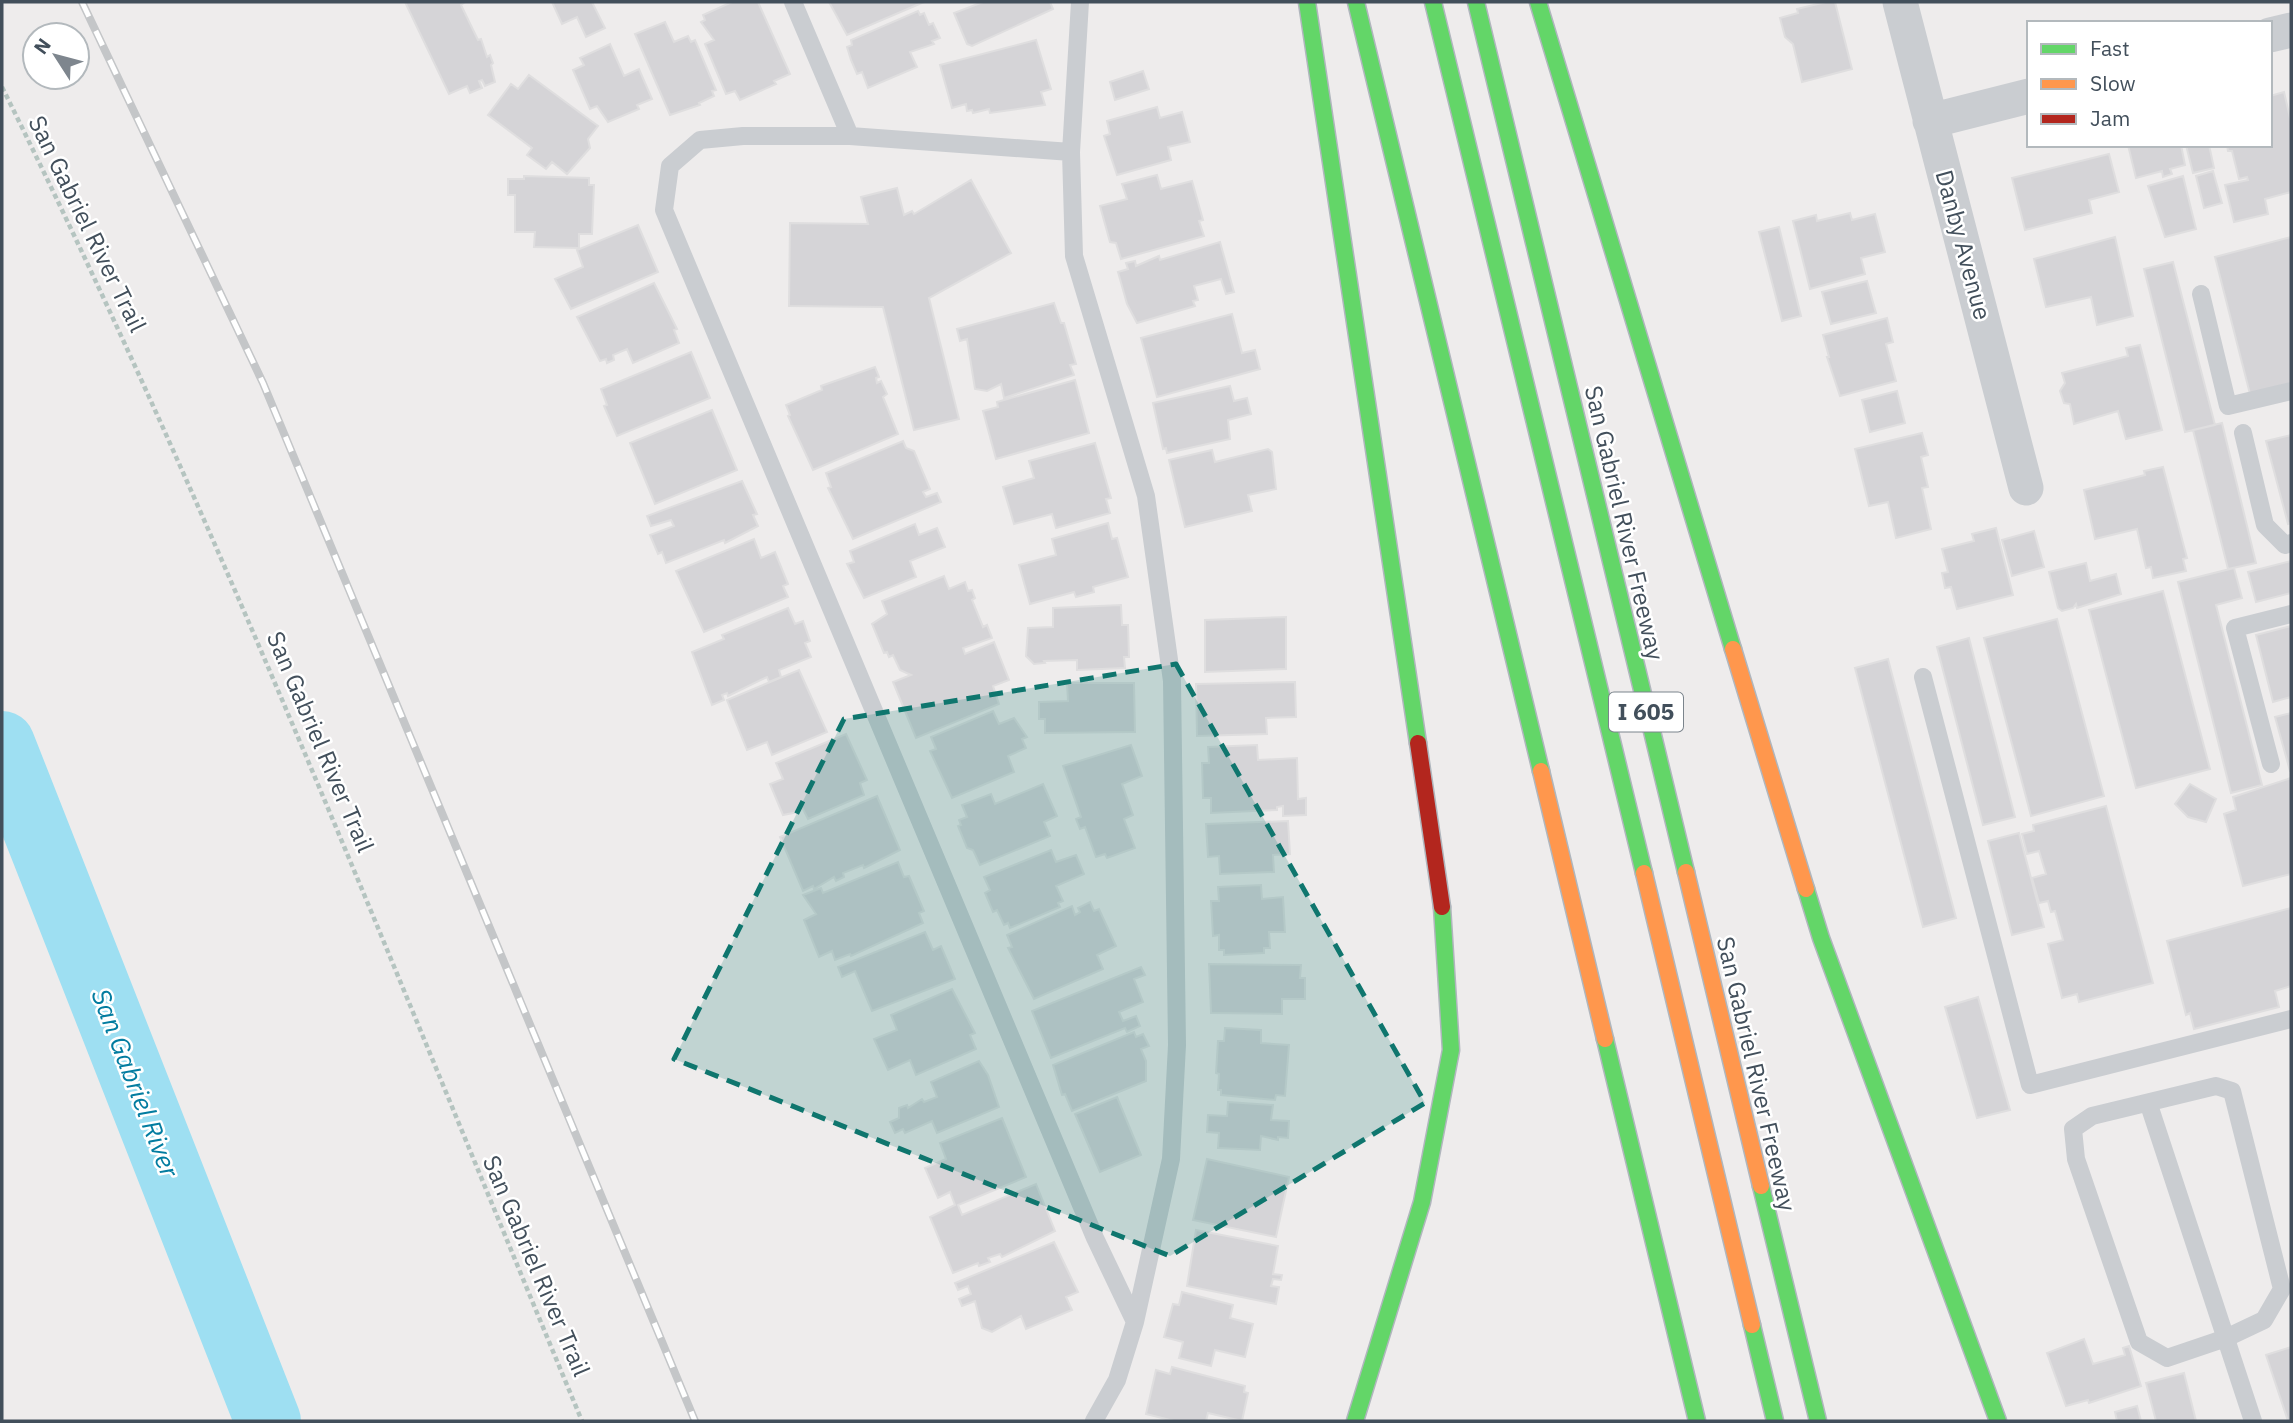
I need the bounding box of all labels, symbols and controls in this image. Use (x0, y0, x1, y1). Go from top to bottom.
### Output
north arrow (21, 21, 91, 91)
legend (2027, 21, 2272, 147)
text: N (28, 33, 56, 59)
text: Fast (2090, 34, 2130, 62)
text: Slow (2090, 69, 2136, 97)
text: Jam (2090, 104, 2130, 132)
street label: San Gabriel River Trail (22, 110, 154, 337)
street label: Danby Avenue (1929, 166, 1999, 323)
street label: San Gabriel River Freeway (1578, 382, 1672, 663)
street label: San Gabriel River Trail (260, 626, 382, 857)
road number: I 605 (1609, 692, 1683, 732)
street label: San Gabriel River Freeway (1710, 933, 1804, 1214)
water label: San Gabriel River (84, 984, 188, 1183)
street label: San Gabriel River Trail (476, 1150, 598, 1381)

